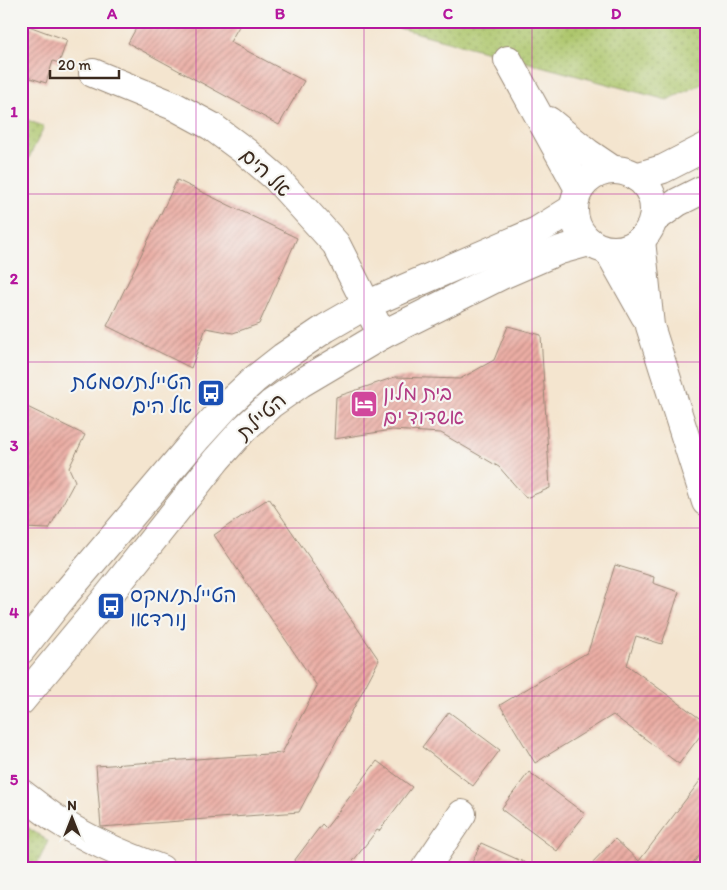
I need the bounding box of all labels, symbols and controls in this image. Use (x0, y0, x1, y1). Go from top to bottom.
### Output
text: A (106, 4, 118, 23)
text: B (275, 4, 286, 23)
text: C (443, 4, 454, 23)
text: D (611, 4, 622, 23)
scale bar (50, 48, 119, 80)
text: 20 m (58, 56, 92, 74)
text: 1 (10, 102, 18, 121)
street label: אל הים (235, 142, 297, 202)
text: 2 (10, 269, 19, 288)
place label: הטיילת/סמטת אל הים (70, 369, 192, 418)
bus stop icon: הטיילת/סמטת אל הים (196, 378, 226, 408)
place label: בית מלון אשדוד ים (383, 380, 464, 429)
street label: הטיילת (230, 387, 291, 445)
hotel icon: בית מלון אשדוד ים (349, 389, 379, 419)
text: 3 (10, 436, 19, 455)
place label: הטיילת/מקס נורדאו (130, 582, 237, 631)
bus stop icon: הטיילת/מקס נורדאו (96, 591, 126, 621)
text: 4 (9, 603, 19, 622)
text: 5 (10, 770, 19, 789)
north arrow (48, 792, 98, 842)
text: N (67, 797, 77, 814)

